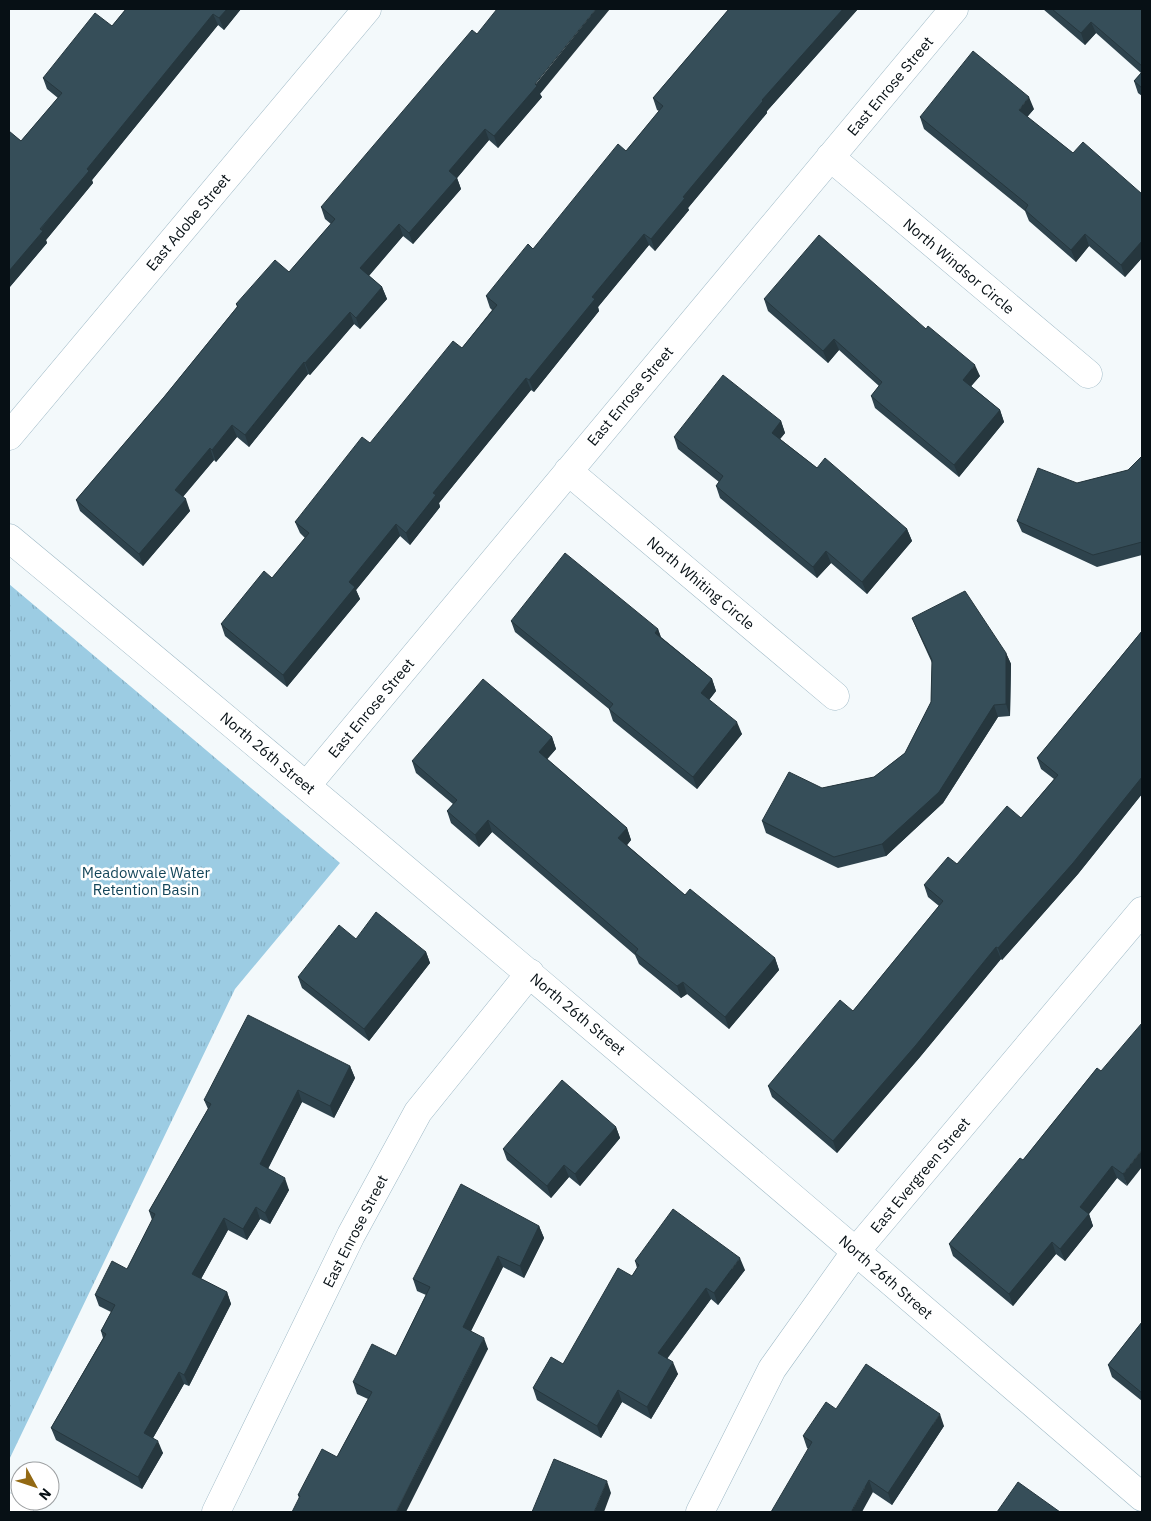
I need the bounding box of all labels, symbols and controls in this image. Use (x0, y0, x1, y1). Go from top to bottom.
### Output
street label: East Enrose Street (843, 32, 937, 140)
street label: East Adobe Street (142, 170, 234, 274)
street label: North Windsor Circle (900, 214, 1018, 318)
street label: East Enrose Street (583, 342, 677, 450)
street label: North Whiting Circle (643, 532, 759, 634)
street label: East Enrose Street (324, 654, 418, 762)
street label: North 26th Street (217, 708, 319, 798)
park label: Meadowvale Water Retention Basin (82, 863, 211, 899)
street label: North 26th Street (527, 969, 629, 1059)
street label: East Evergreen Street (866, 1113, 974, 1237)
street label: East Enrose Street (318, 1171, 392, 1291)
street label: North 26th Street (835, 1231, 937, 1323)
north arrow (10, 1461, 60, 1511)
text: N (35, 1485, 55, 1504)

